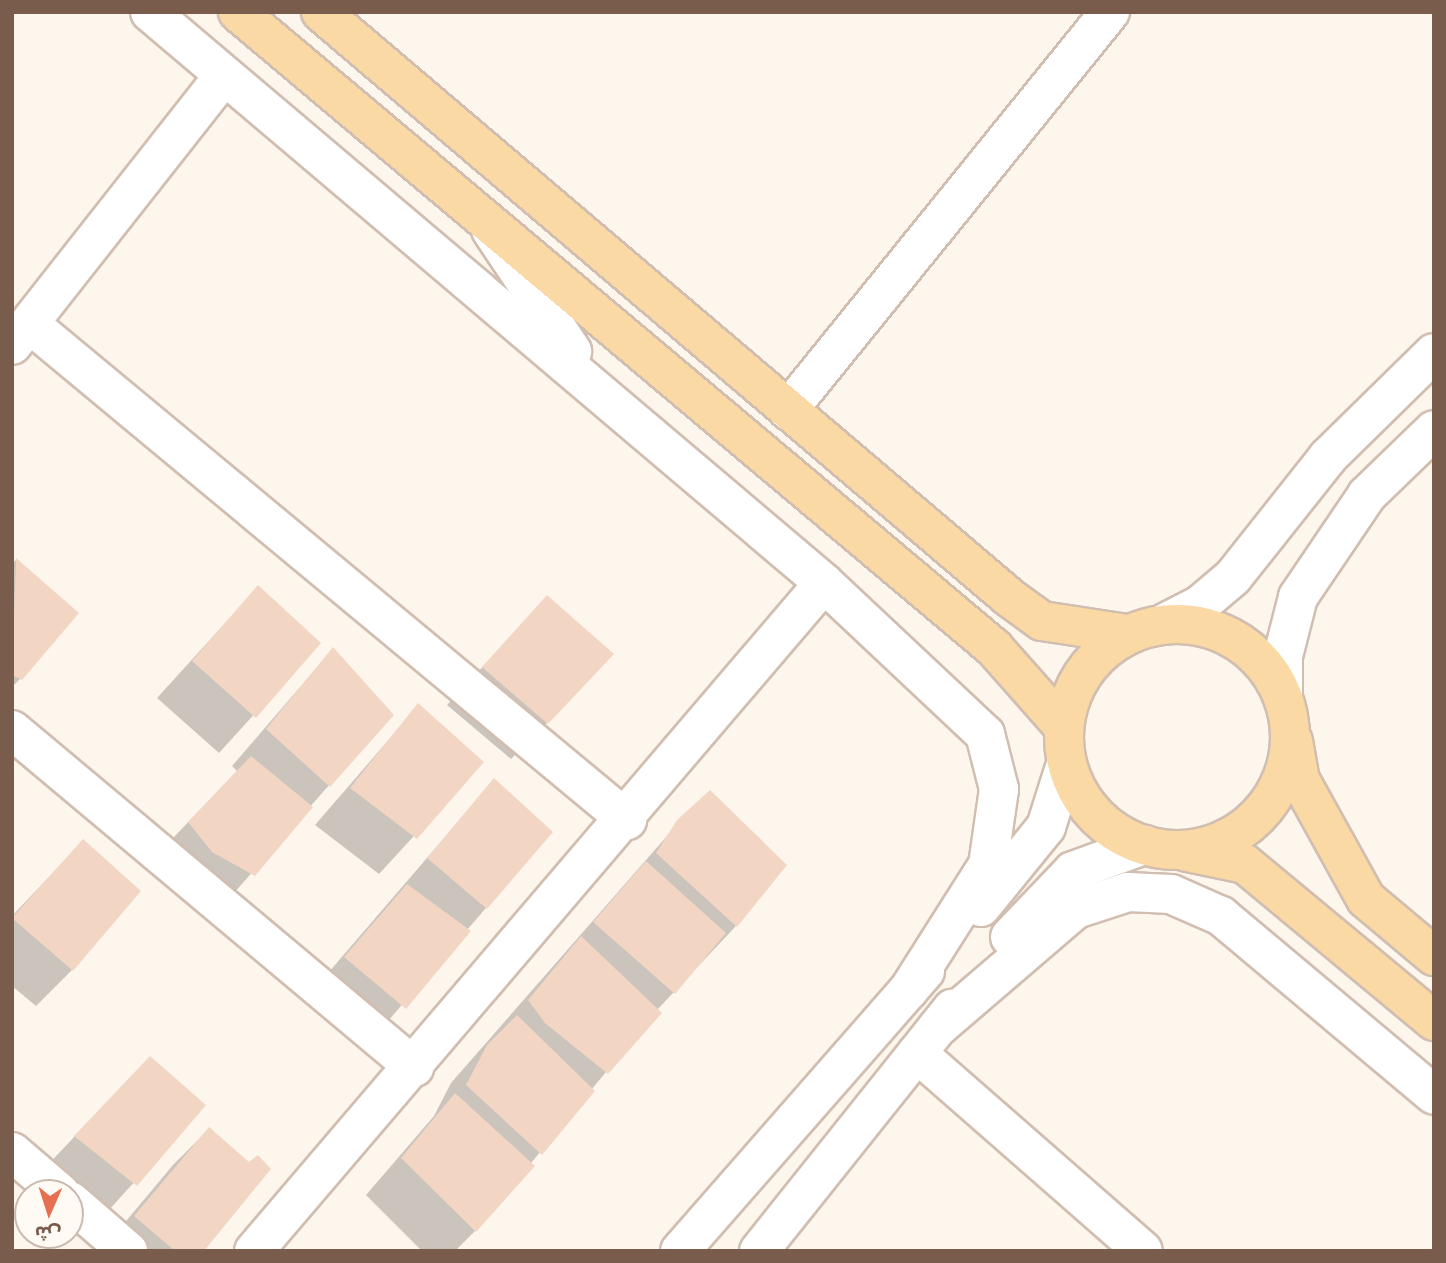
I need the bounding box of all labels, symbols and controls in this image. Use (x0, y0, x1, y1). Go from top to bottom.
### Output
north arrow (14, 1179, 84, 1249)
text: ش (34, 1219, 62, 1247)

